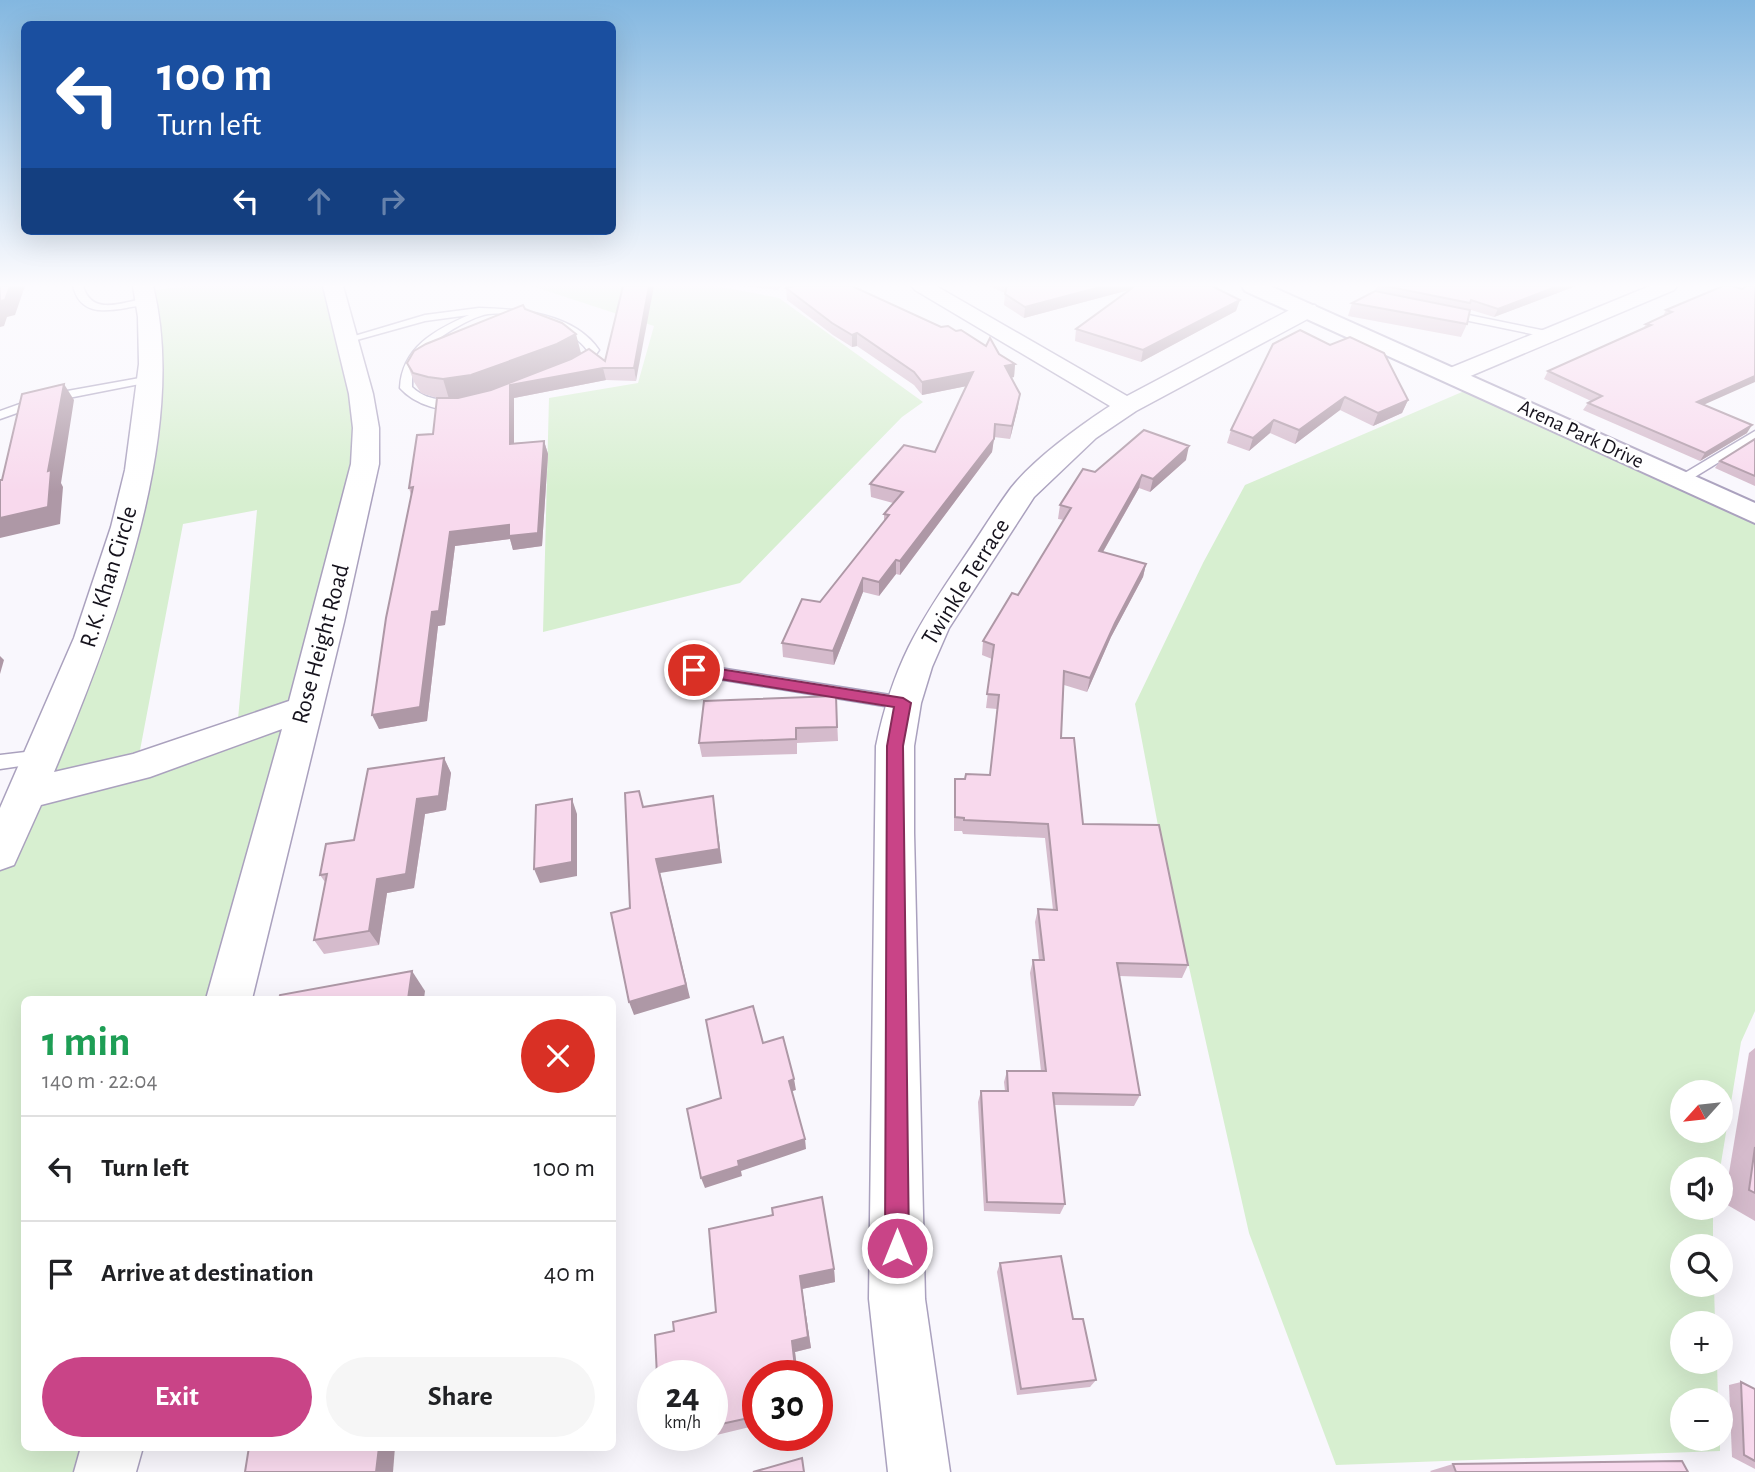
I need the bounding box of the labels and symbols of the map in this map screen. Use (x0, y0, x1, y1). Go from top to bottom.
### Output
street label: Arena Park Drive (1515, 396, 1647, 472)
street label: R.K. Khan Circle (76, 503, 142, 651)
street label: Twinkle Terrace (918, 514, 1014, 650)
street label: Rose Height Road (288, 561, 354, 727)
pin (664, 640, 724, 700)
north arrow (1670, 1080, 1732, 1143)
position arrow (860, 1211, 934, 1285)
speed limit sign: 30 (742, 1360, 833, 1451)

